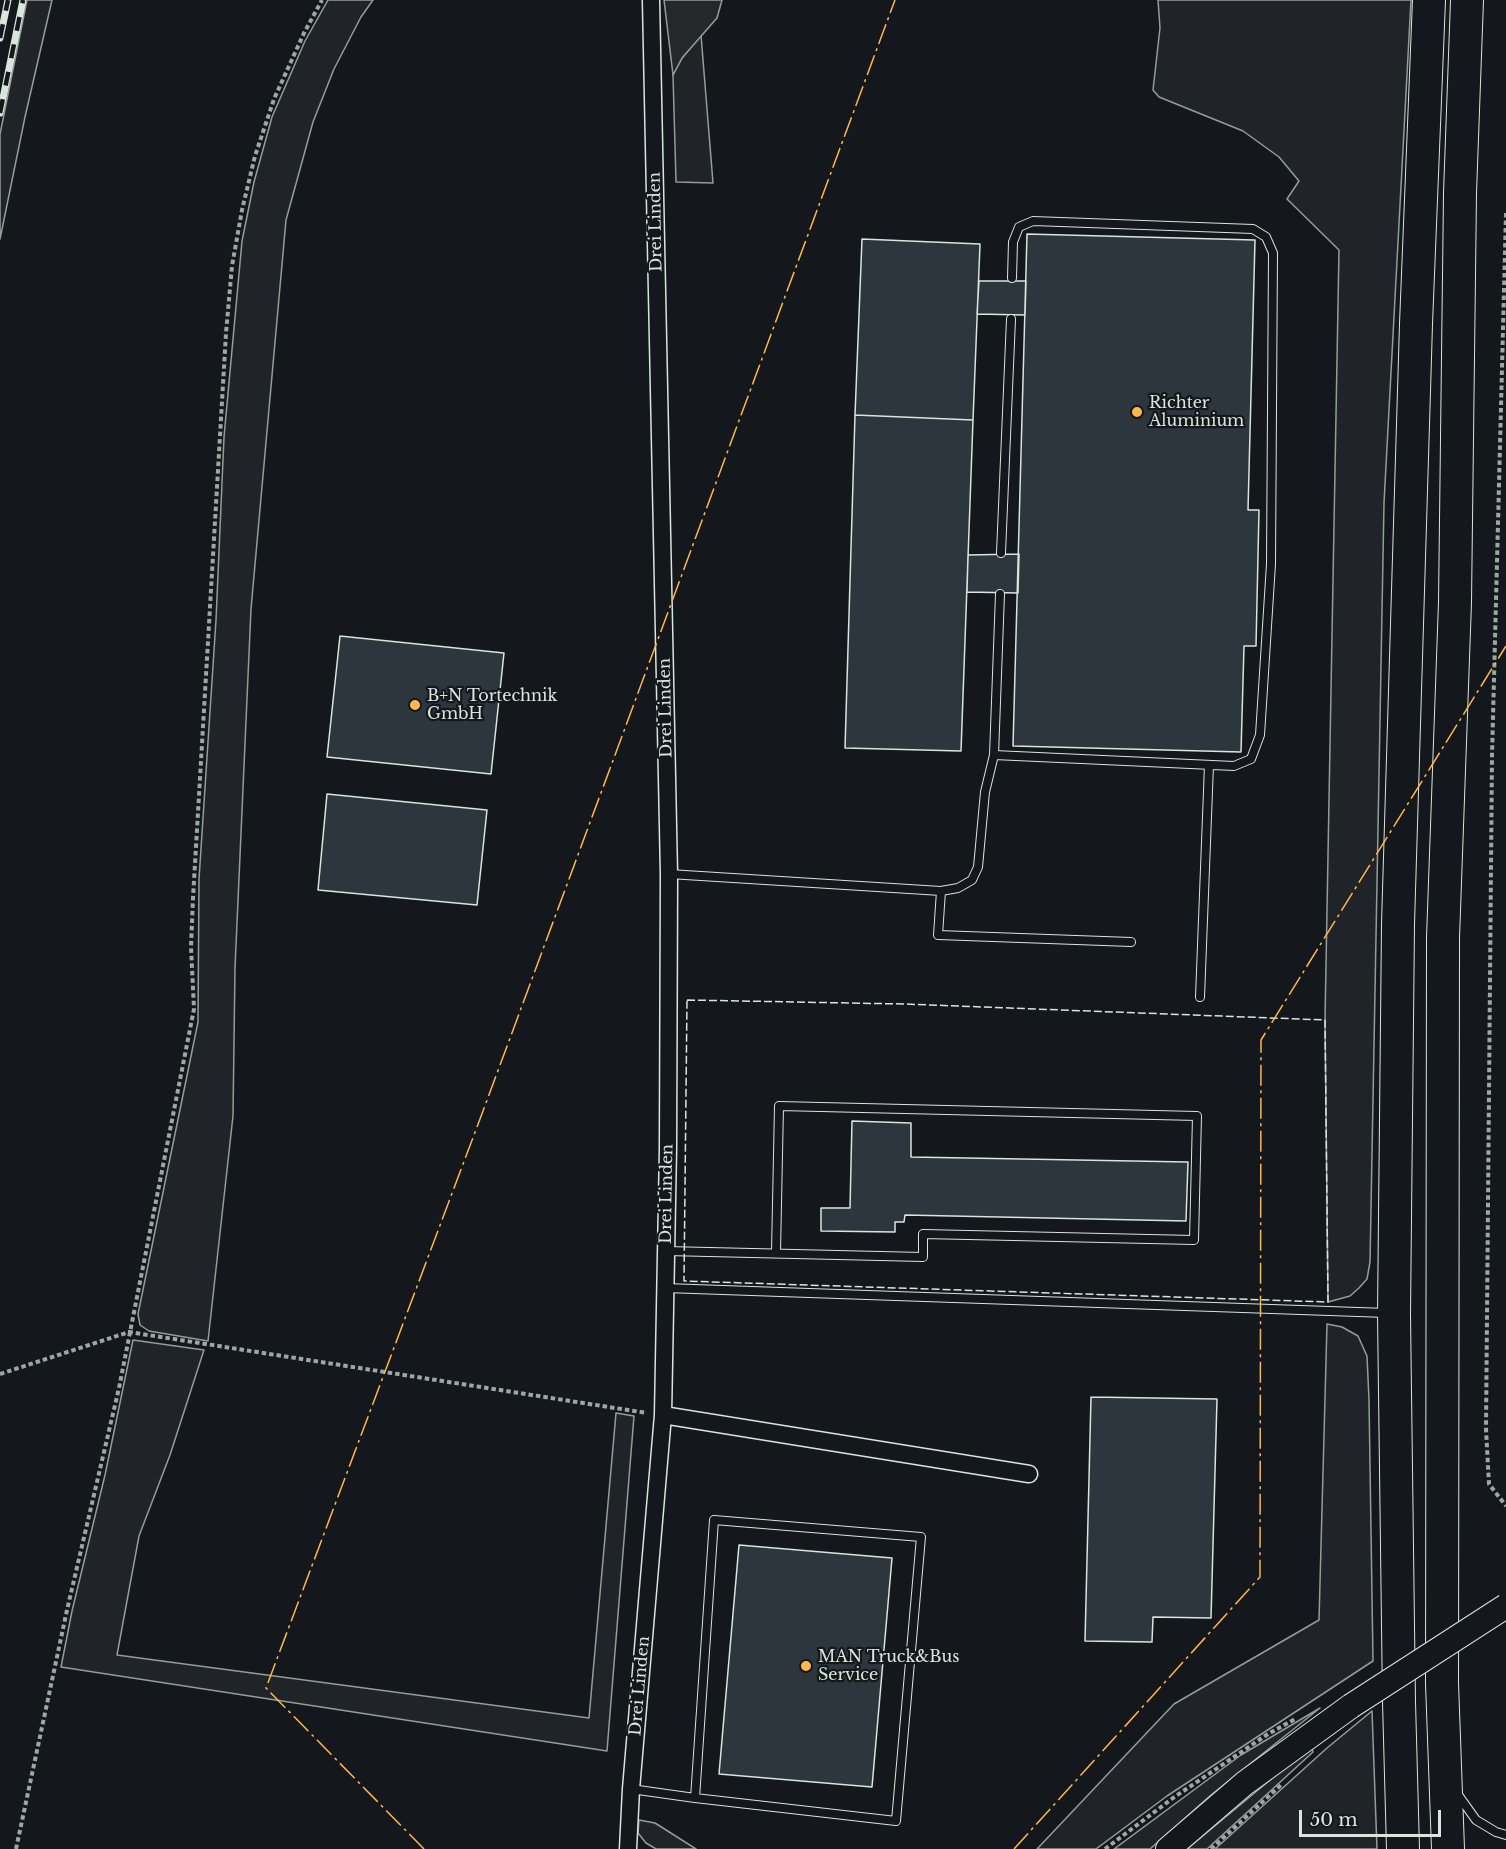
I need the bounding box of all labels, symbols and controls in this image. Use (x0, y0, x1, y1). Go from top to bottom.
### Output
street label: Drei Linden (646, 172, 666, 272)
place label: Richter Aluminium (1149, 393, 1244, 431)
marker: Richter Aluminium (1130, 405, 1144, 419)
street label: Drei Linden (656, 658, 676, 758)
place label: B+N Tortechnik GmbH (427, 686, 557, 724)
marker: B+N Tortechnik GmbH (408, 698, 422, 712)
street label: Drei Linden (657, 1144, 677, 1244)
street label: Drei Linden (626, 1635, 654, 1737)
place label: MAN Truck&Bus Service (818, 1647, 960, 1685)
marker: MAN Truck&Bus Service (799, 1659, 813, 1673)
scale bar (1302, 1798, 1444, 1836)
text: 50 m (1310, 1809, 1358, 1831)

